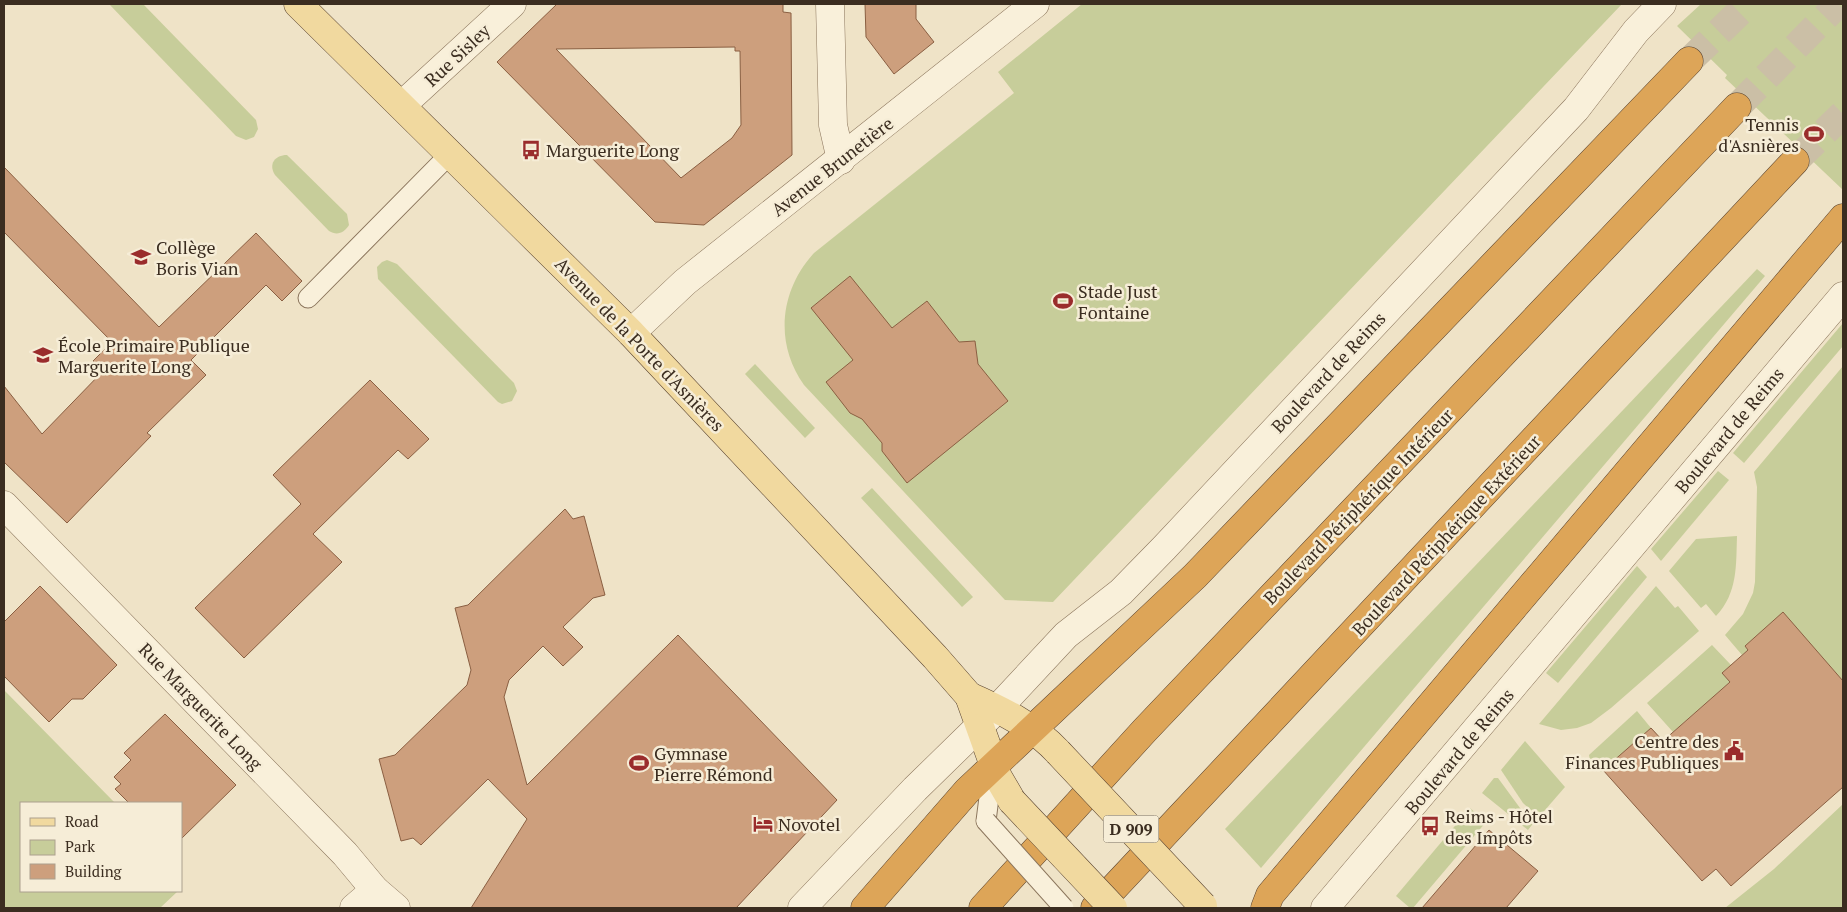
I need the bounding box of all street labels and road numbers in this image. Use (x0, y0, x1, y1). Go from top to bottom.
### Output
street label: Rue Sisley (419, 18, 496, 92)
street label: Avenue Brunetière (766, 111, 898, 221)
street label: Avenue de la Porte d'Asnières (550, 252, 730, 436)
street label: Boulevard de Reims (1266, 306, 1390, 438)
street label: Boulevard de Reims (1669, 362, 1789, 498)
street label: Boulevard Périphérique Intérieur (1258, 403, 1458, 609)
street label: Boulevard Périphérique Extérieur (1346, 429, 1546, 641)
street label: Rue Marguerite Long (134, 637, 268, 775)
street label: Boulevard de Reims (1399, 683, 1519, 819)
road number: D 909 (1104, 816, 1158, 842)

